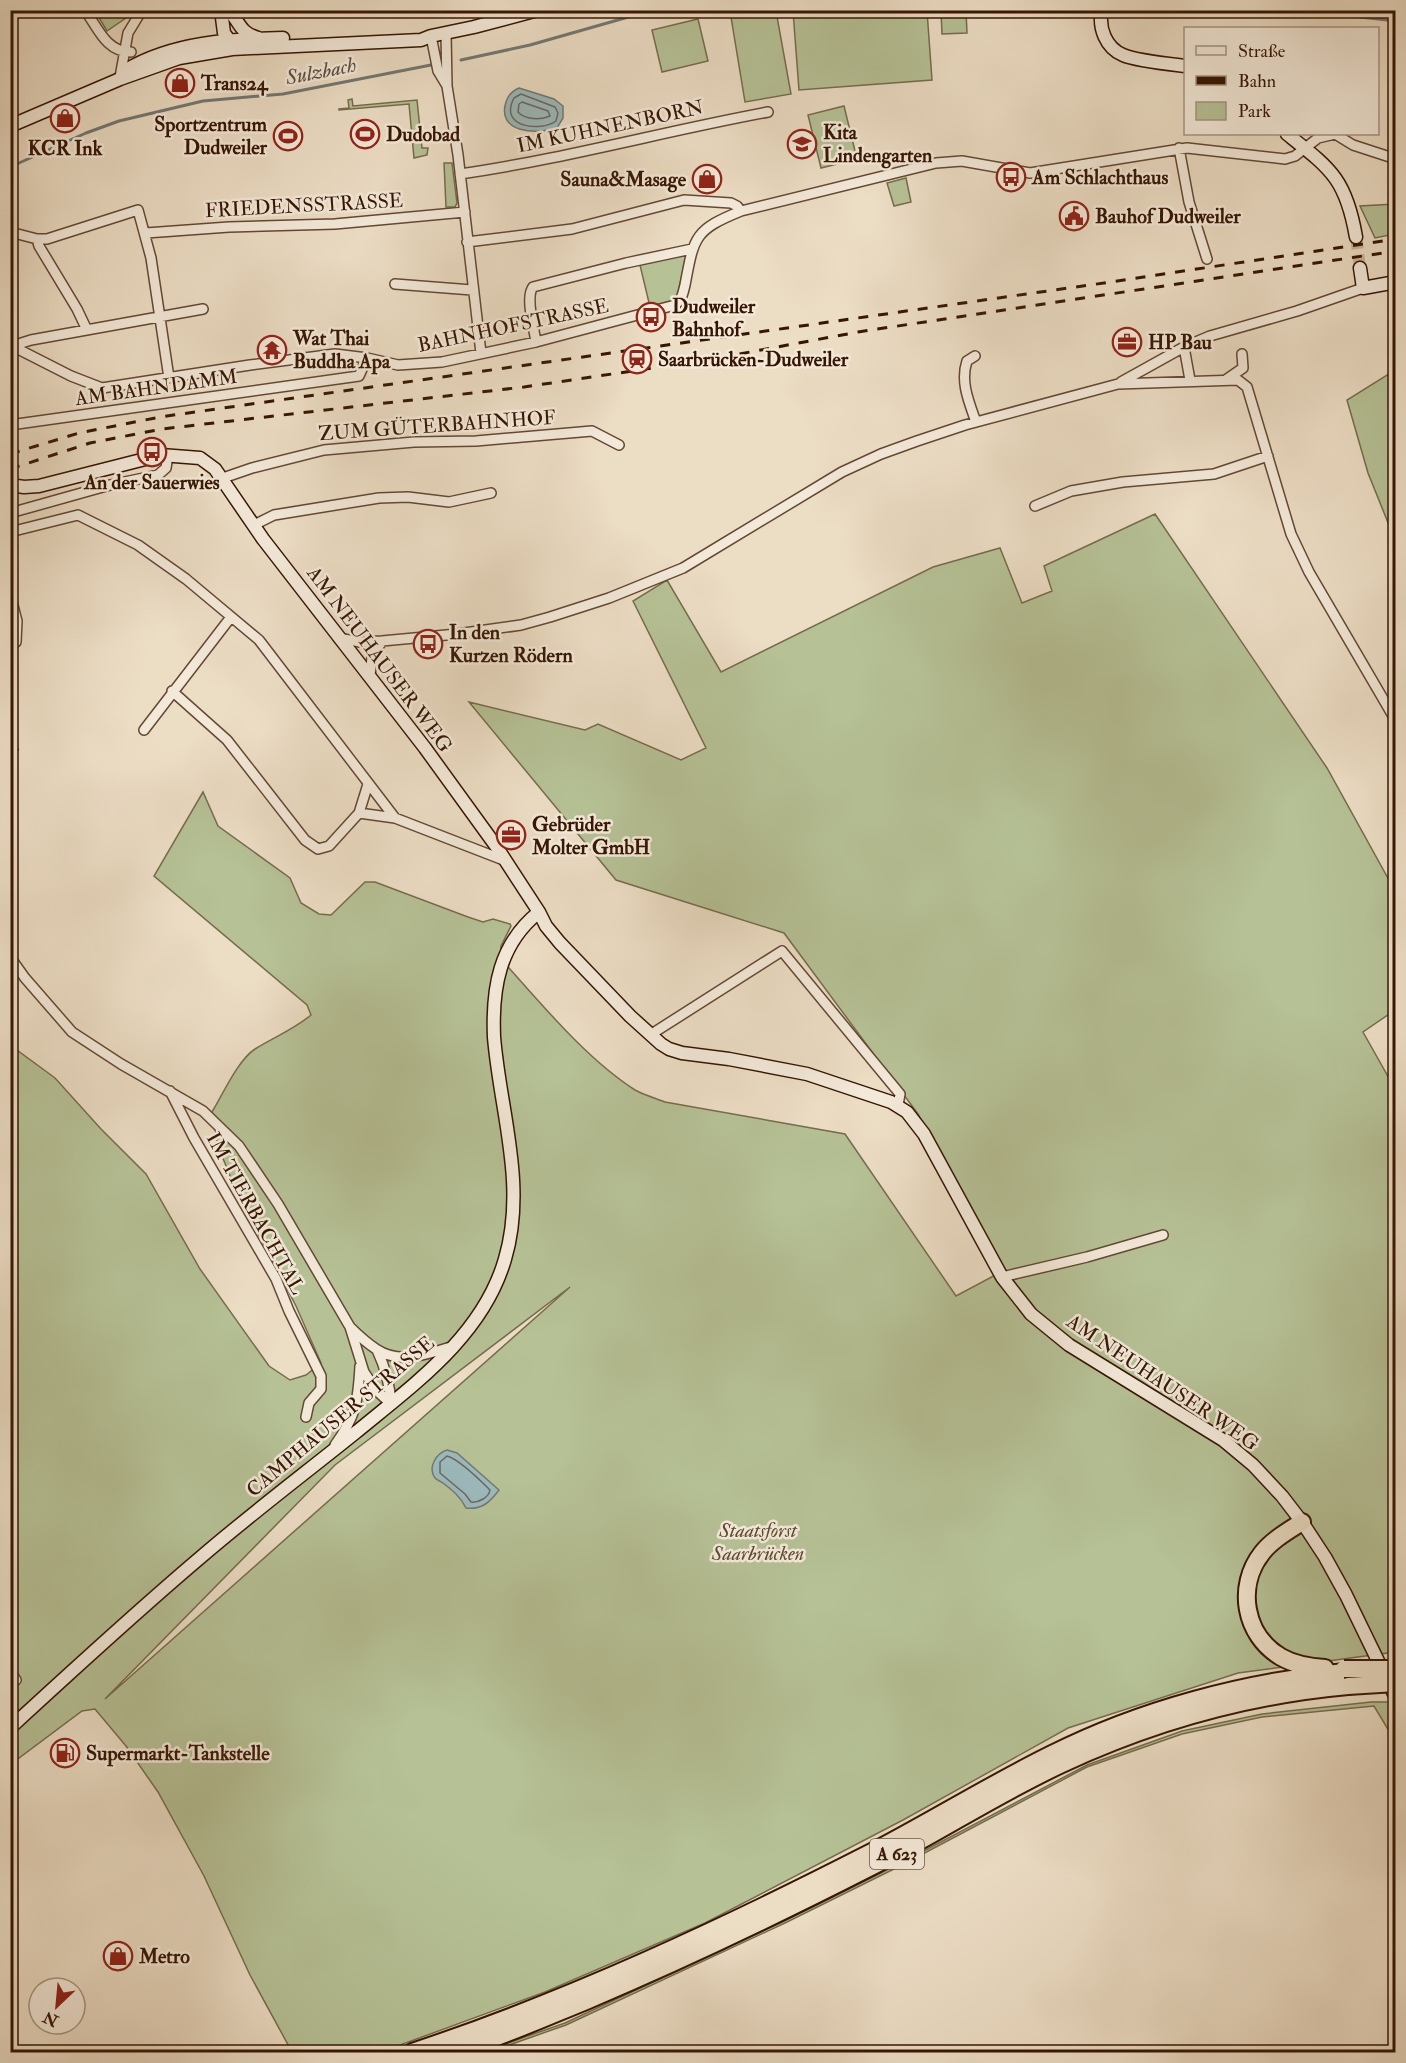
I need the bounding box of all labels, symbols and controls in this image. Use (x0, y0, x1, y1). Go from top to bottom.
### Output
legend (1184, 27, 1379, 135)
text: Straße (1238, 40, 1286, 63)
water label: Sulzbach (283, 51, 359, 92)
shop icon: Trans24 (164, 67, 196, 99)
text: Bahn (1238, 70, 1276, 93)
place label: Trans24 (200, 71, 269, 96)
street label: IM KUHNENBORN (515, 94, 706, 158)
text: Park (1238, 100, 1271, 123)
shop icon: KCR Ink (49, 102, 81, 134)
place label: Sportzentrum Dudweiler (154, 112, 268, 160)
sports icon: Dudobad (349, 118, 381, 150)
sports icon: Sportzentrum Dudweiler (272, 120, 304, 152)
place label: Kita Lindengarten (823, 120, 933, 169)
place label: Dudobad (386, 122, 460, 147)
school or university icon: Kita Lindengarten (786, 128, 818, 160)
place label: KCR Ink (28, 136, 103, 161)
bus stop icon: Am Schlachthaus (995, 161, 1027, 193)
shop icon: Sauna&Masage (691, 163, 723, 195)
place label: Am Schlachthaus (1031, 165, 1168, 190)
place label: Sauna&Masage (560, 167, 687, 193)
street label: FRIEDENSSTRASSE (204, 188, 404, 223)
public building icon: Bauhof Dudweiler (1058, 200, 1090, 232)
place label: Bauhof Dudweiler (1095, 204, 1241, 229)
street label: BAHNHOFSTRASSE (415, 293, 611, 358)
place label: Dudweiler Bahnhof (672, 294, 756, 342)
bus stop icon: Dudweiler Bahnhof (635, 301, 667, 333)
place label: Wat Thai Buddha Apa (292, 326, 391, 375)
office icon: HP Bau (1111, 326, 1143, 358)
place label: HP Bau (1148, 330, 1213, 355)
temple icon: Wat Thai Buddha Apa (256, 334, 288, 366)
station icon: Saarbrücken-Dudweiler (621, 343, 653, 375)
place label: Saarbrücken-Dudweiler (658, 347, 849, 372)
street label: AM BAHNDAMM (72, 364, 239, 411)
street label: ZUM GÜTERBAHNHOF (318, 405, 557, 446)
bus stop icon: An der Sauerwies (136, 436, 168, 468)
place label: An der Sauerwies (83, 470, 220, 495)
street label: AM NEUHAUSER WEG (301, 561, 458, 757)
place label: In den Kurzen Rödern (449, 620, 573, 668)
bus stop icon: In den Kurzen Rödern (412, 628, 444, 660)
place label: Gebrüder Molter GmbH (531, 812, 650, 860)
office icon: Gebrüder Molter GmbH (495, 819, 527, 851)
street label: IM TIERBACHTAL (201, 1128, 311, 1299)
street label: AM NEUHAUSER WEG (1061, 1308, 1264, 1456)
street label: CAMPHAUSER STRASSE (241, 1331, 439, 1502)
park label: Staatsforst Saarbrücken (711, 1518, 804, 1566)
fuel station icon: Supermarkt-Tankstelle (49, 1737, 81, 1769)
place label: Supermarkt-Tankstelle (86, 1741, 270, 1767)
road number: A 623 (870, 1839, 924, 1869)
shop icon: Metro (102, 1940, 134, 1972)
place label: Metro (138, 1944, 190, 1969)
north arrow (27, 1976, 87, 2036)
text: N (39, 2006, 63, 2031)

